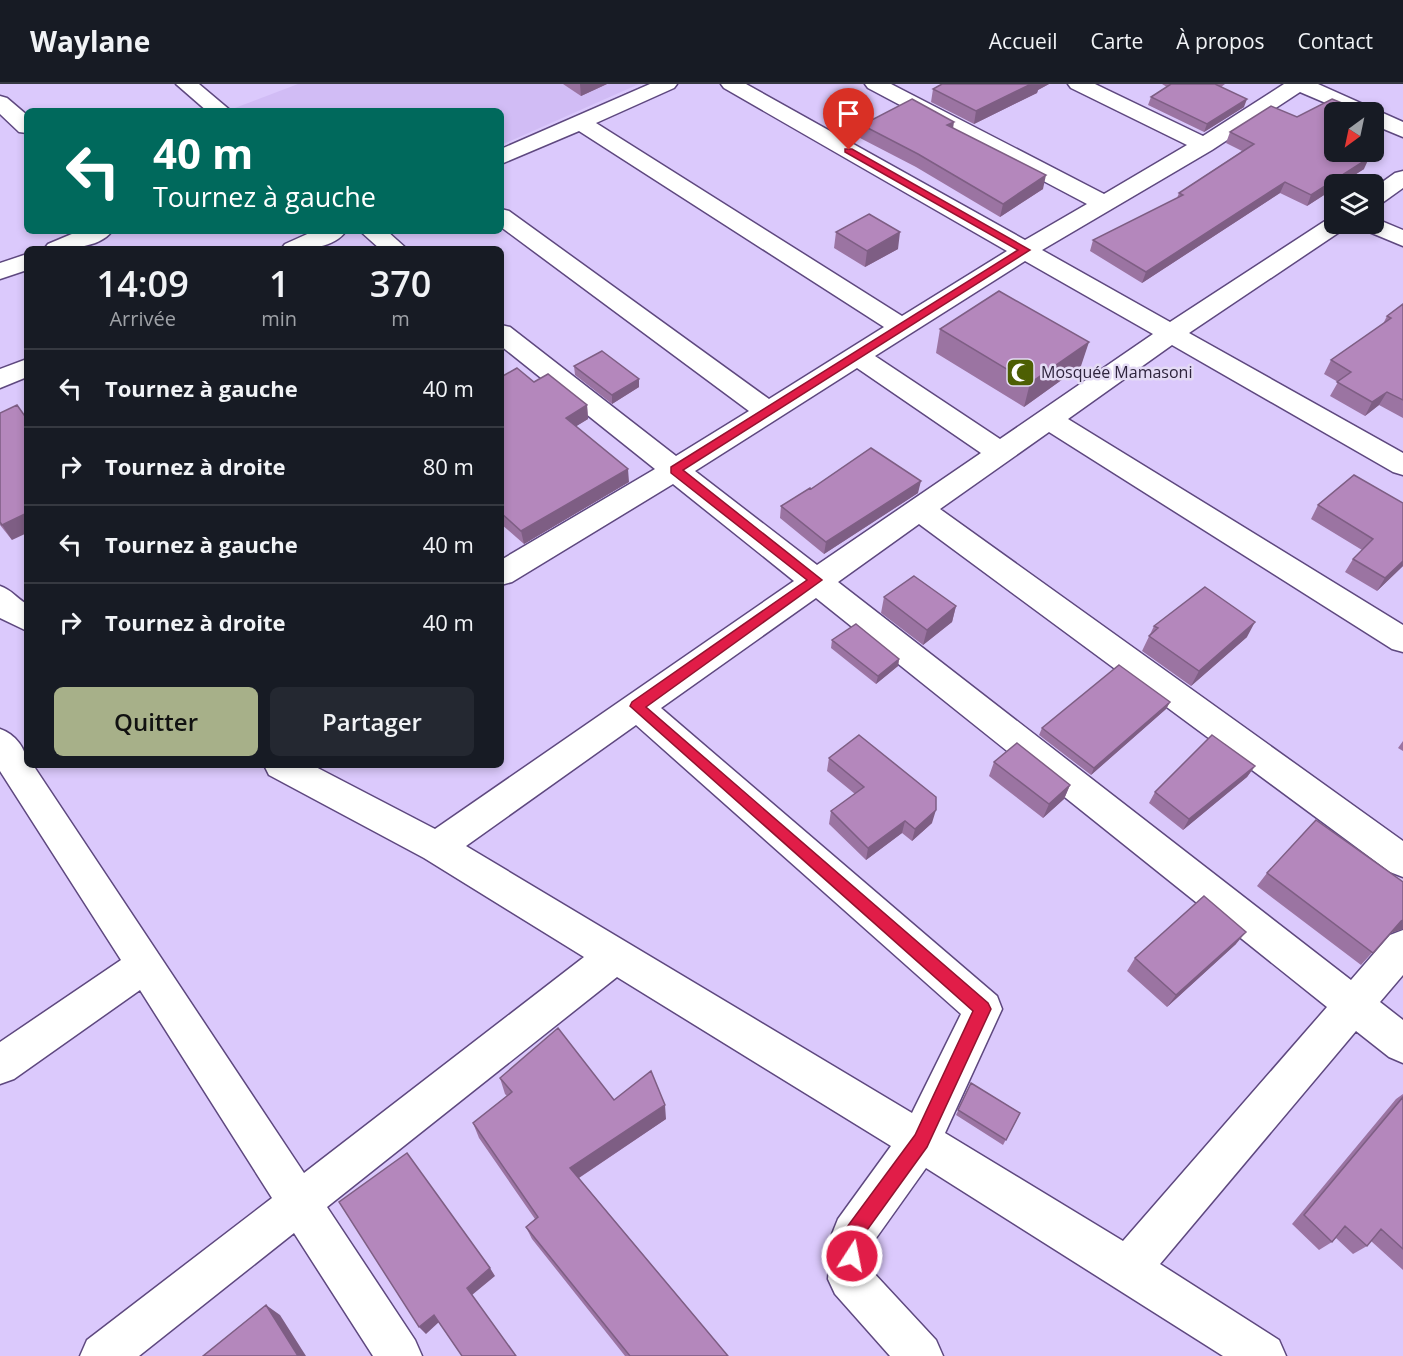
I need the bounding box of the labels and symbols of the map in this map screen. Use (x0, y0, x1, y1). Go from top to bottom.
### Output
pin (823, 88, 874, 150)
north arrow (1324, 102, 1384, 162)
mosque icon: Mosquée Mamasoni (1004, 356, 1036, 388)
place label: Mosquée Mamasoni (1041, 361, 1192, 383)
position arrow (820, 1224, 884, 1288)

